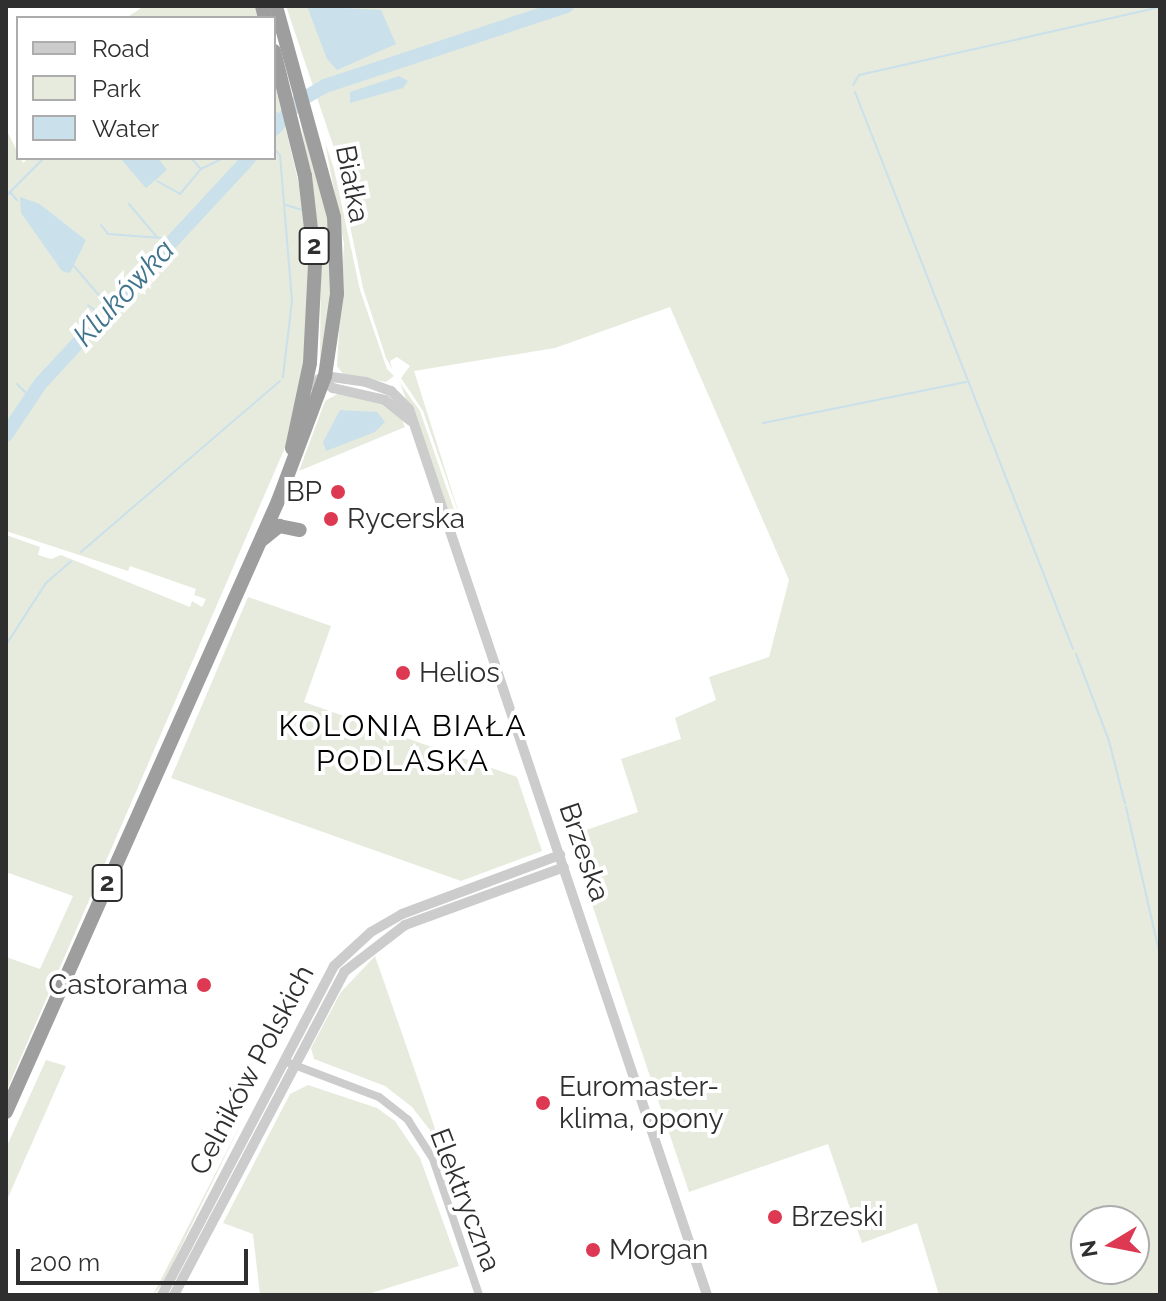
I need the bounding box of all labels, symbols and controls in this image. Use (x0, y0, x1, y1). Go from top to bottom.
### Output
legend (16, 16, 276, 160)
text: Road (92, 34, 150, 63)
text: Park (92, 74, 141, 103)
text: Water (92, 114, 159, 143)
street label: Białka (328, 142, 376, 226)
road number: 2 (298, 224, 330, 268)
water label: Klukówka (66, 232, 182, 354)
place label: BP (286, 475, 322, 509)
marker: BP (329, 483, 347, 501)
place label: Rycerska (347, 502, 465, 536)
marker: Rycerska (322, 510, 340, 528)
place label: Helios (419, 656, 500, 690)
marker: Helios (394, 664, 412, 682)
district label: KOLONIA BIAŁA PODLASKA (278, 708, 528, 778)
street label: Brzeska (552, 798, 616, 906)
road number: 2 (91, 861, 123, 905)
street label: Celników Polskich (182, 959, 322, 1181)
place label: Castorama (48, 968, 188, 1002)
marker: Castorama (195, 976, 213, 994)
place label: Euromaster- klima, opony (559, 1070, 724, 1136)
marker: Euromaster- klima, opony (534, 1094, 552, 1112)
street label: Elektryczna (422, 1124, 508, 1276)
place label: Brzeski (791, 1200, 884, 1234)
north arrow (1070, 1205, 1150, 1285)
marker: Brzeski (766, 1208, 784, 1226)
scale bar (20, 1233, 252, 1283)
place label: Morgan (609, 1233, 708, 1267)
text: N (1074, 1238, 1103, 1259)
marker: Morgan (584, 1241, 602, 1259)
text: 200 m (30, 1248, 100, 1277)

